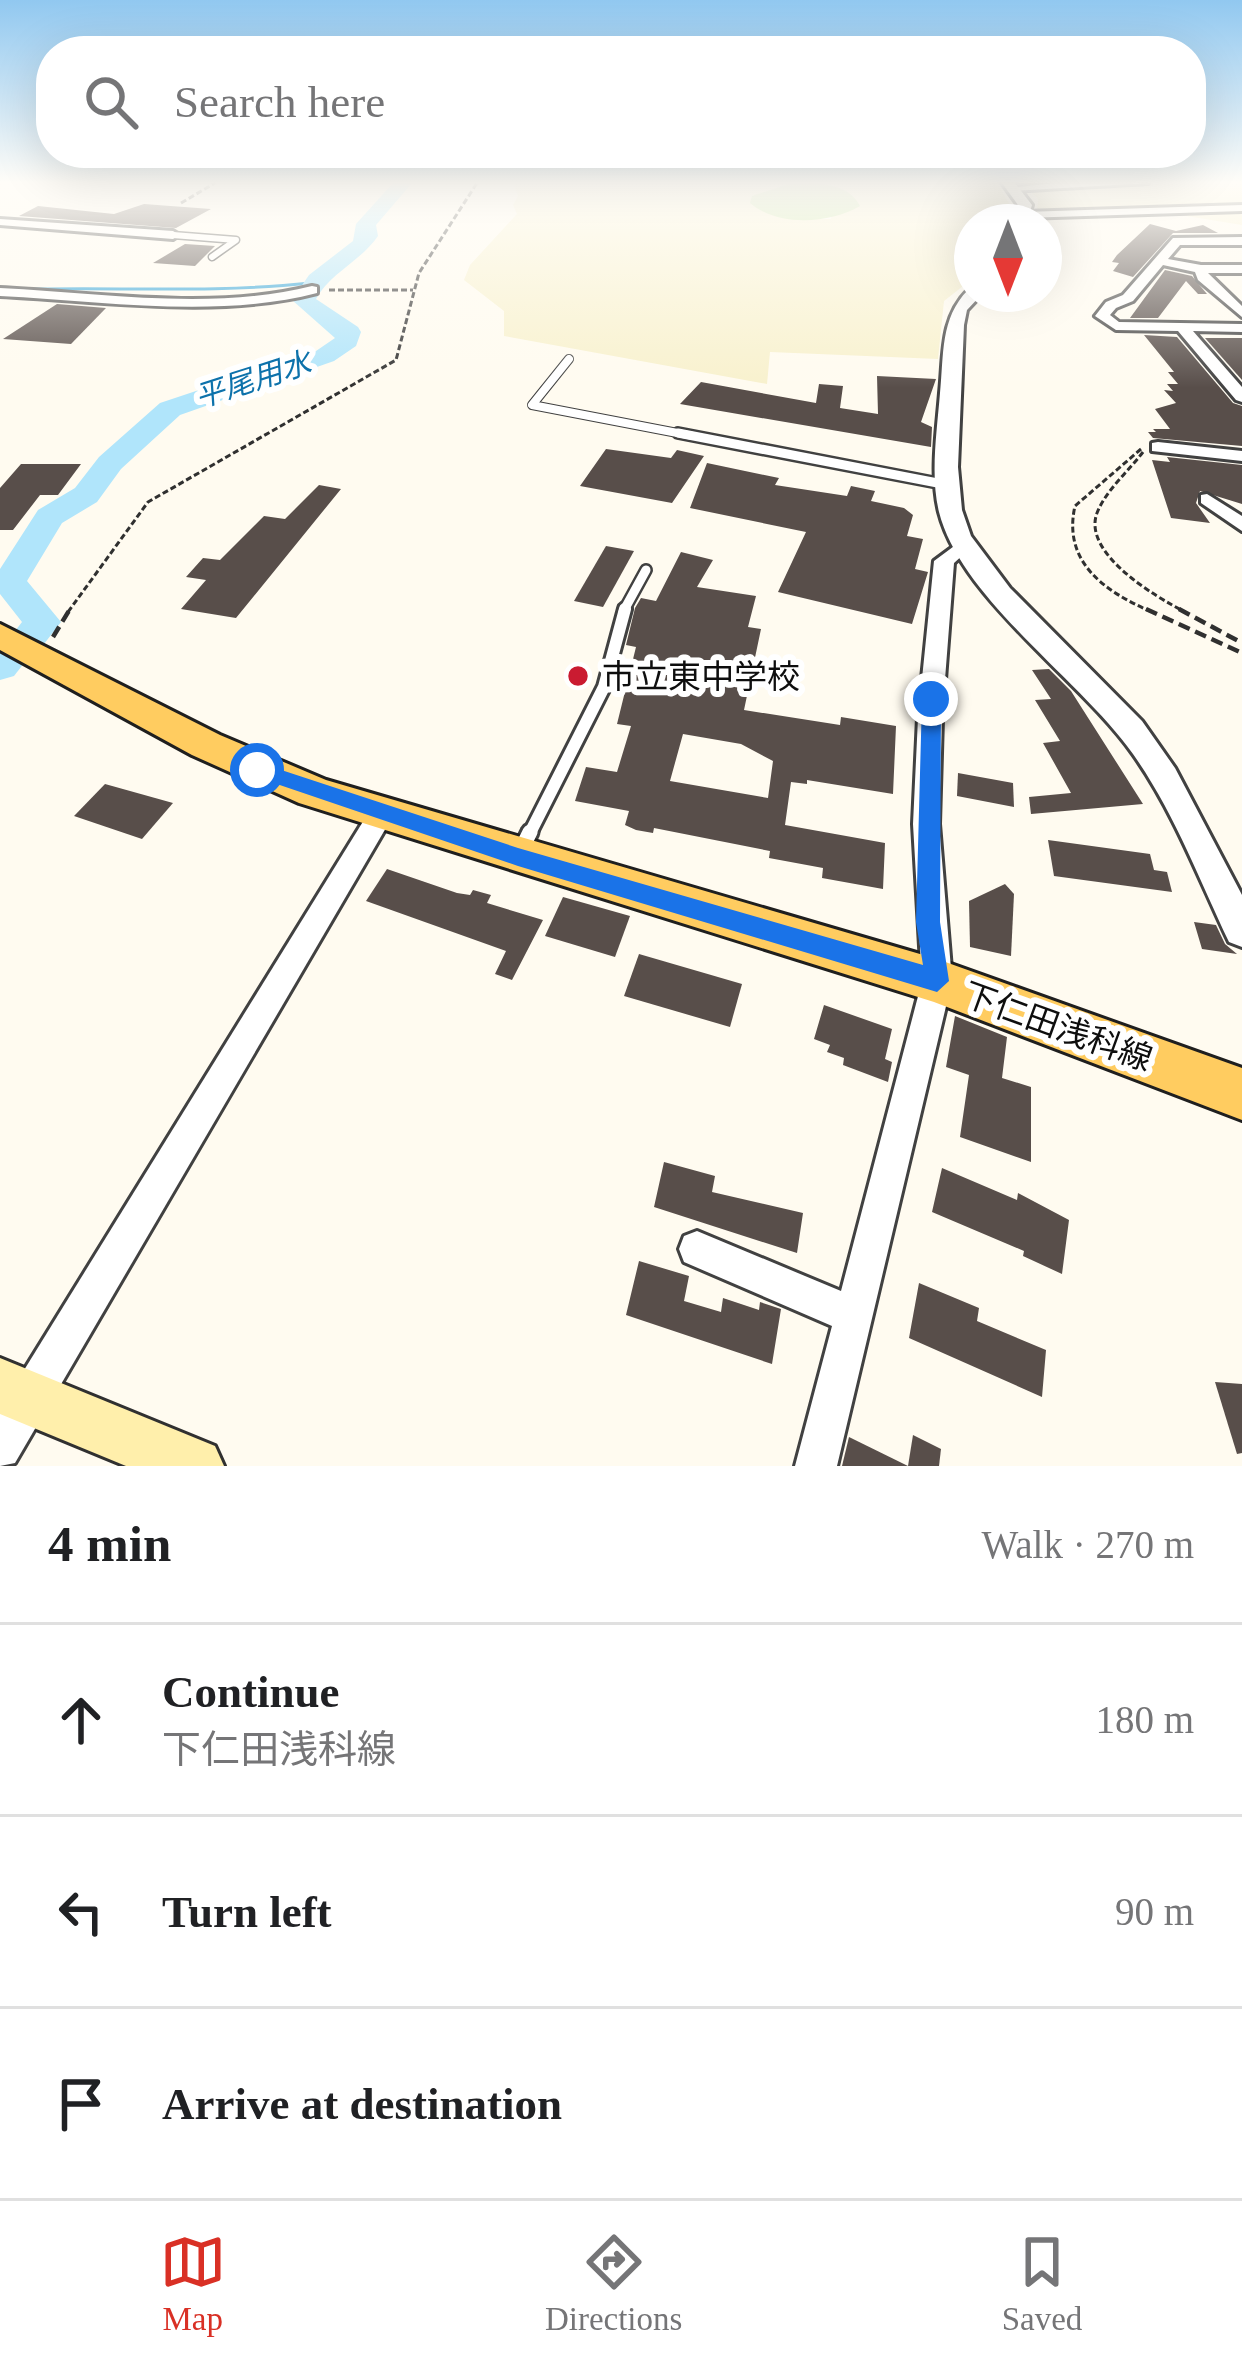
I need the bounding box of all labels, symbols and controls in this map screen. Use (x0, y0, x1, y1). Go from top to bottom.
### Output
search box (36, 36, 1206, 168)
icon: search (78, 69, 144, 135)
text: Search here (174, 77, 385, 127)
north arrow (954, 204, 1062, 312)
water label: 平尾用水 (191, 344, 318, 414)
place label: 市立東中学校 (602, 659, 800, 695)
marker: 市立東中学校 (565, 663, 591, 689)
route end (904, 672, 958, 726)
route start (230, 743, 284, 797)
street label: 下仁田浅科線 (958, 976, 1157, 1078)
text: 4 min (48, 1516, 171, 1572)
text: Walk · 270 m (982, 1523, 1194, 1566)
text: Continue (162, 1667, 340, 1717)
icon: ahead (48, 1687, 114, 1753)
text: 180 m (1095, 1698, 1194, 1741)
text: 下仁田浅科線 (162, 1728, 396, 1771)
icon: left (48, 1879, 114, 1945)
text: Turn left (162, 1887, 332, 1937)
text: 90 m (1115, 1890, 1194, 1933)
icon: arrive (48, 2071, 114, 2137)
text: Arrive at destination (162, 2079, 562, 2129)
tab: Map (160, 2229, 226, 2338)
tab: Directions (545, 2229, 682, 2338)
tab: Saved (1002, 2229, 1082, 2338)

